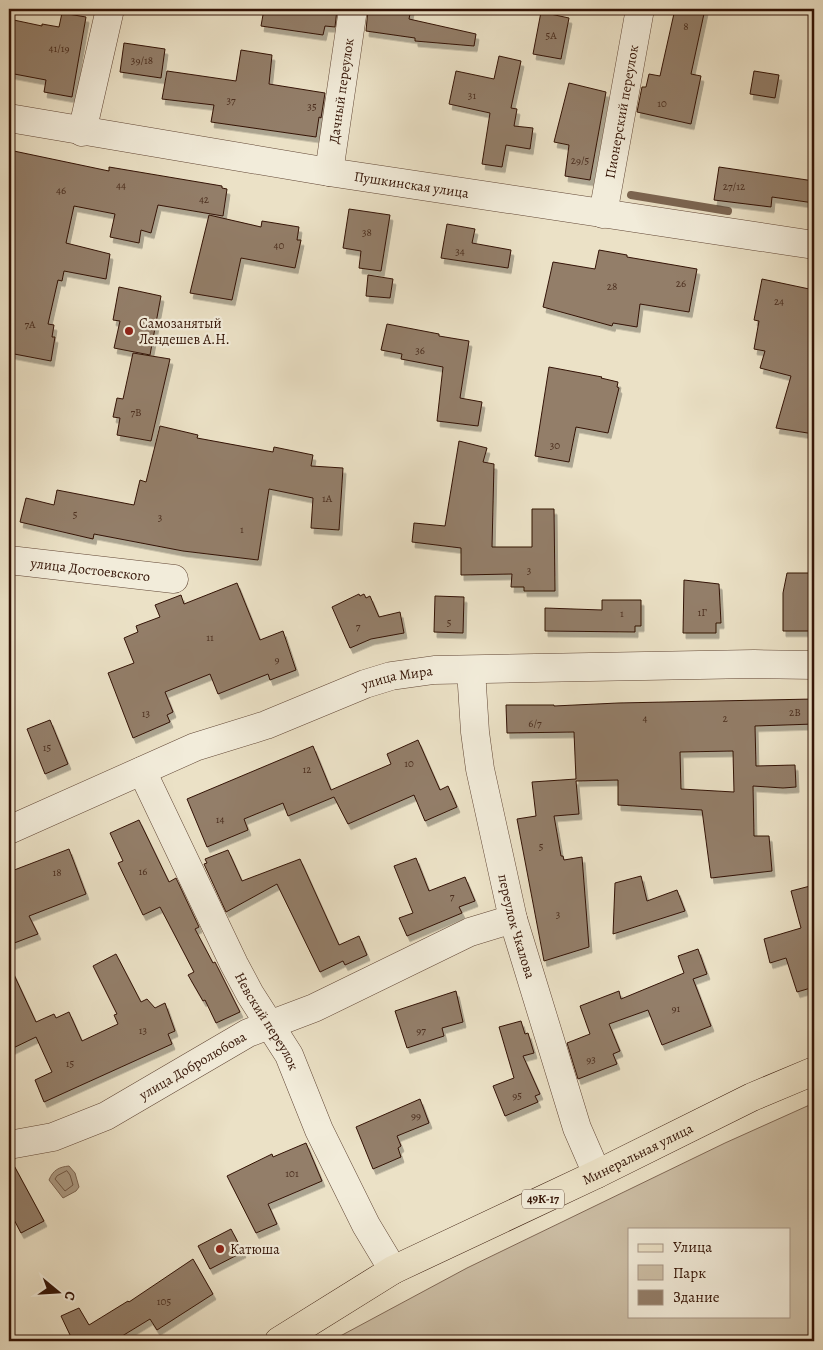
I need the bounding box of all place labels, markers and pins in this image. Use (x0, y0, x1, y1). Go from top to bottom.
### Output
place label: Самозанятый Лендешев А.Н. (139, 314, 230, 349)
marker: Самозанятый Лендешев А.Н. (123, 325, 135, 337)
place label: Катюша (230, 1240, 280, 1259)
marker: Катюша (214, 1243, 226, 1255)

